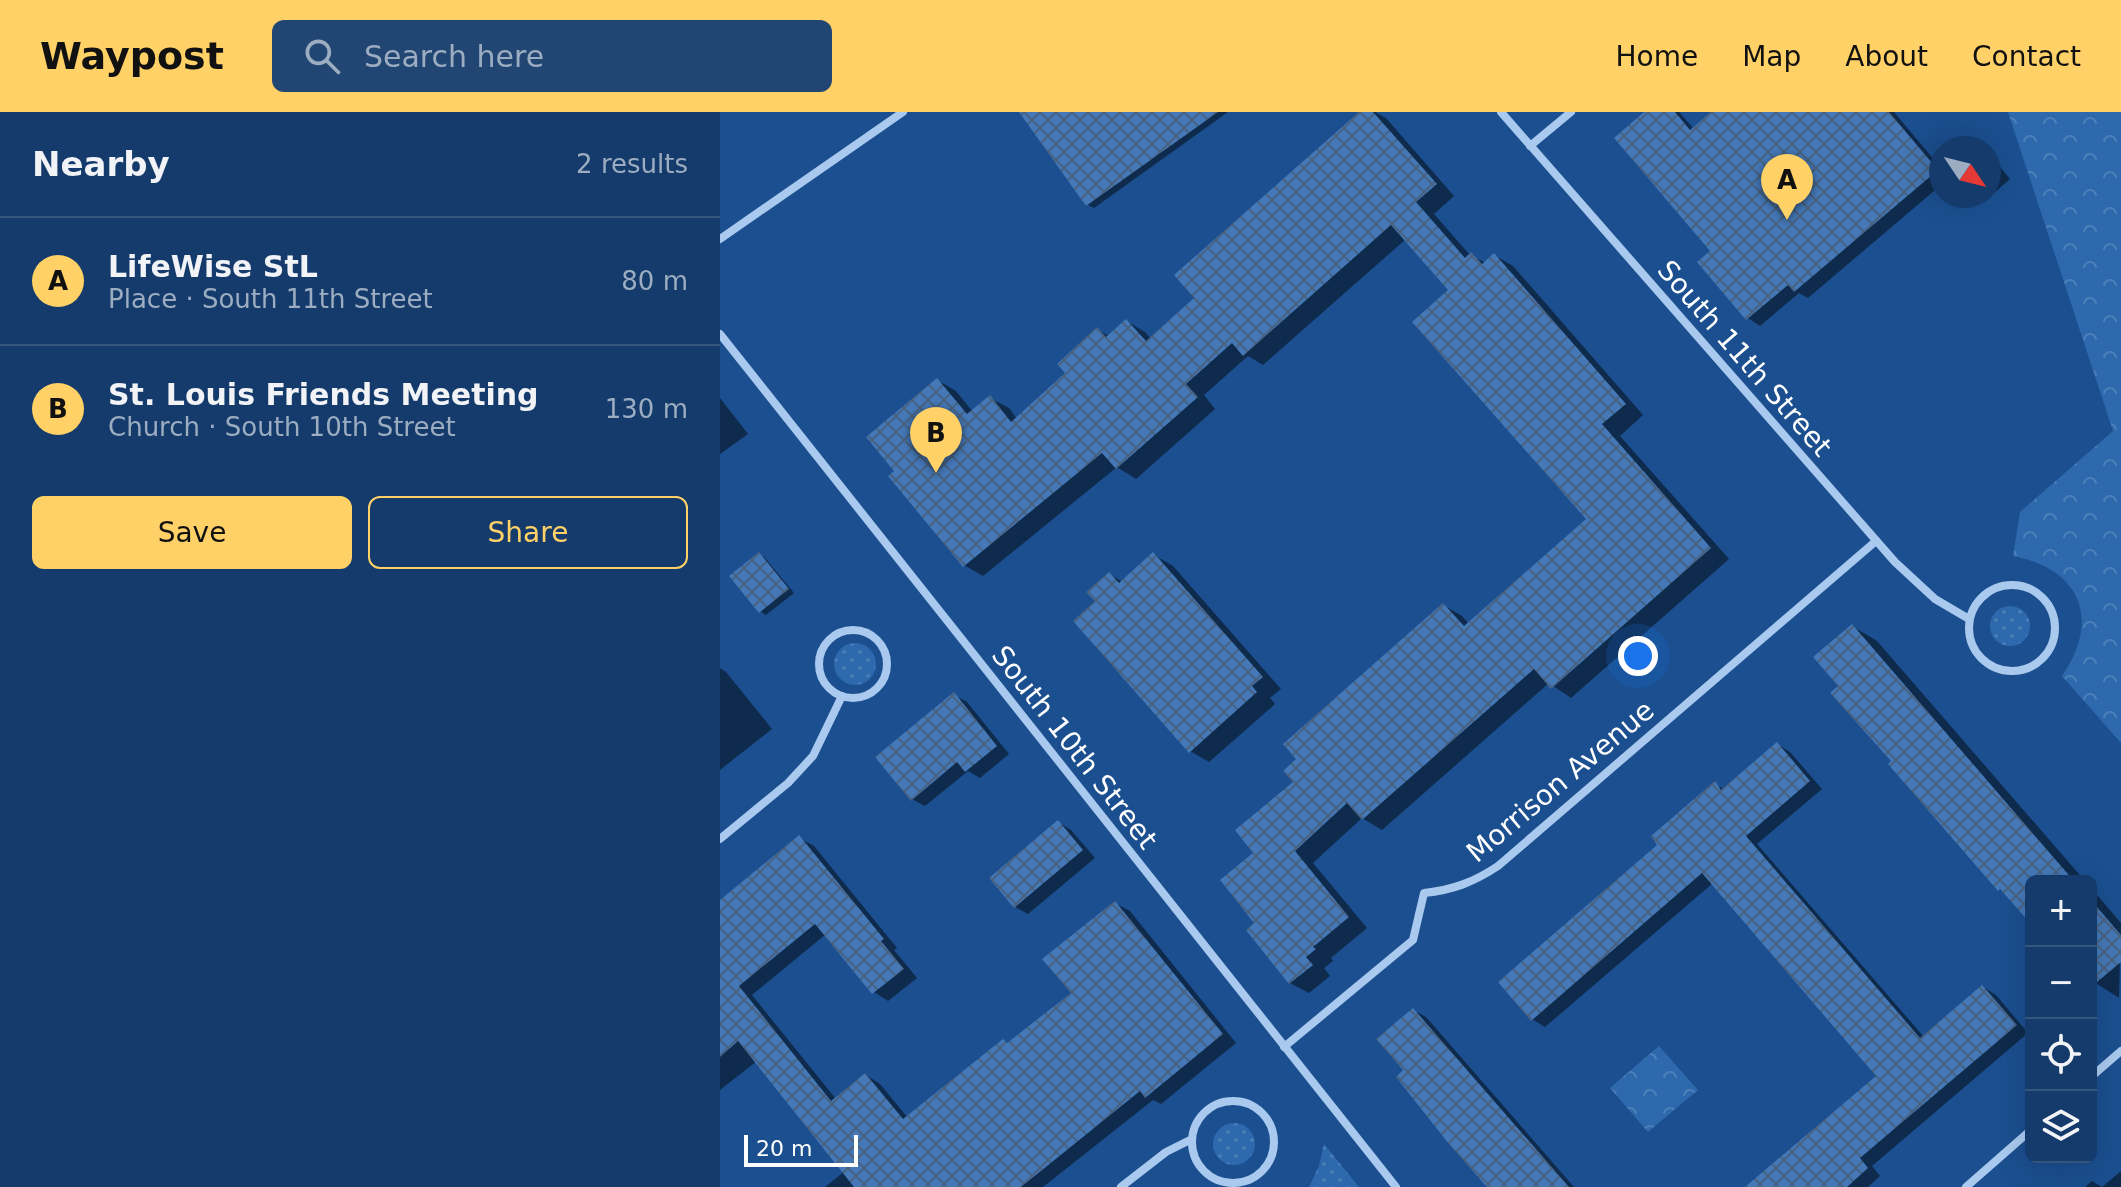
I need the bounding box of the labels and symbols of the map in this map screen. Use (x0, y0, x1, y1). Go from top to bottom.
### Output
north arrow (1929, 136, 2001, 208)
pin: A (1761, 154, 1813, 220)
street label: South 11th Street (1651, 254, 1839, 463)
pin: B (910, 407, 962, 473)
your location (1618, 636, 1658, 676)
street label: South 10th Street (985, 639, 1164, 855)
street label: Morrison Avenue (1460, 694, 1661, 869)
scale bar (744, 1131, 858, 1167)

